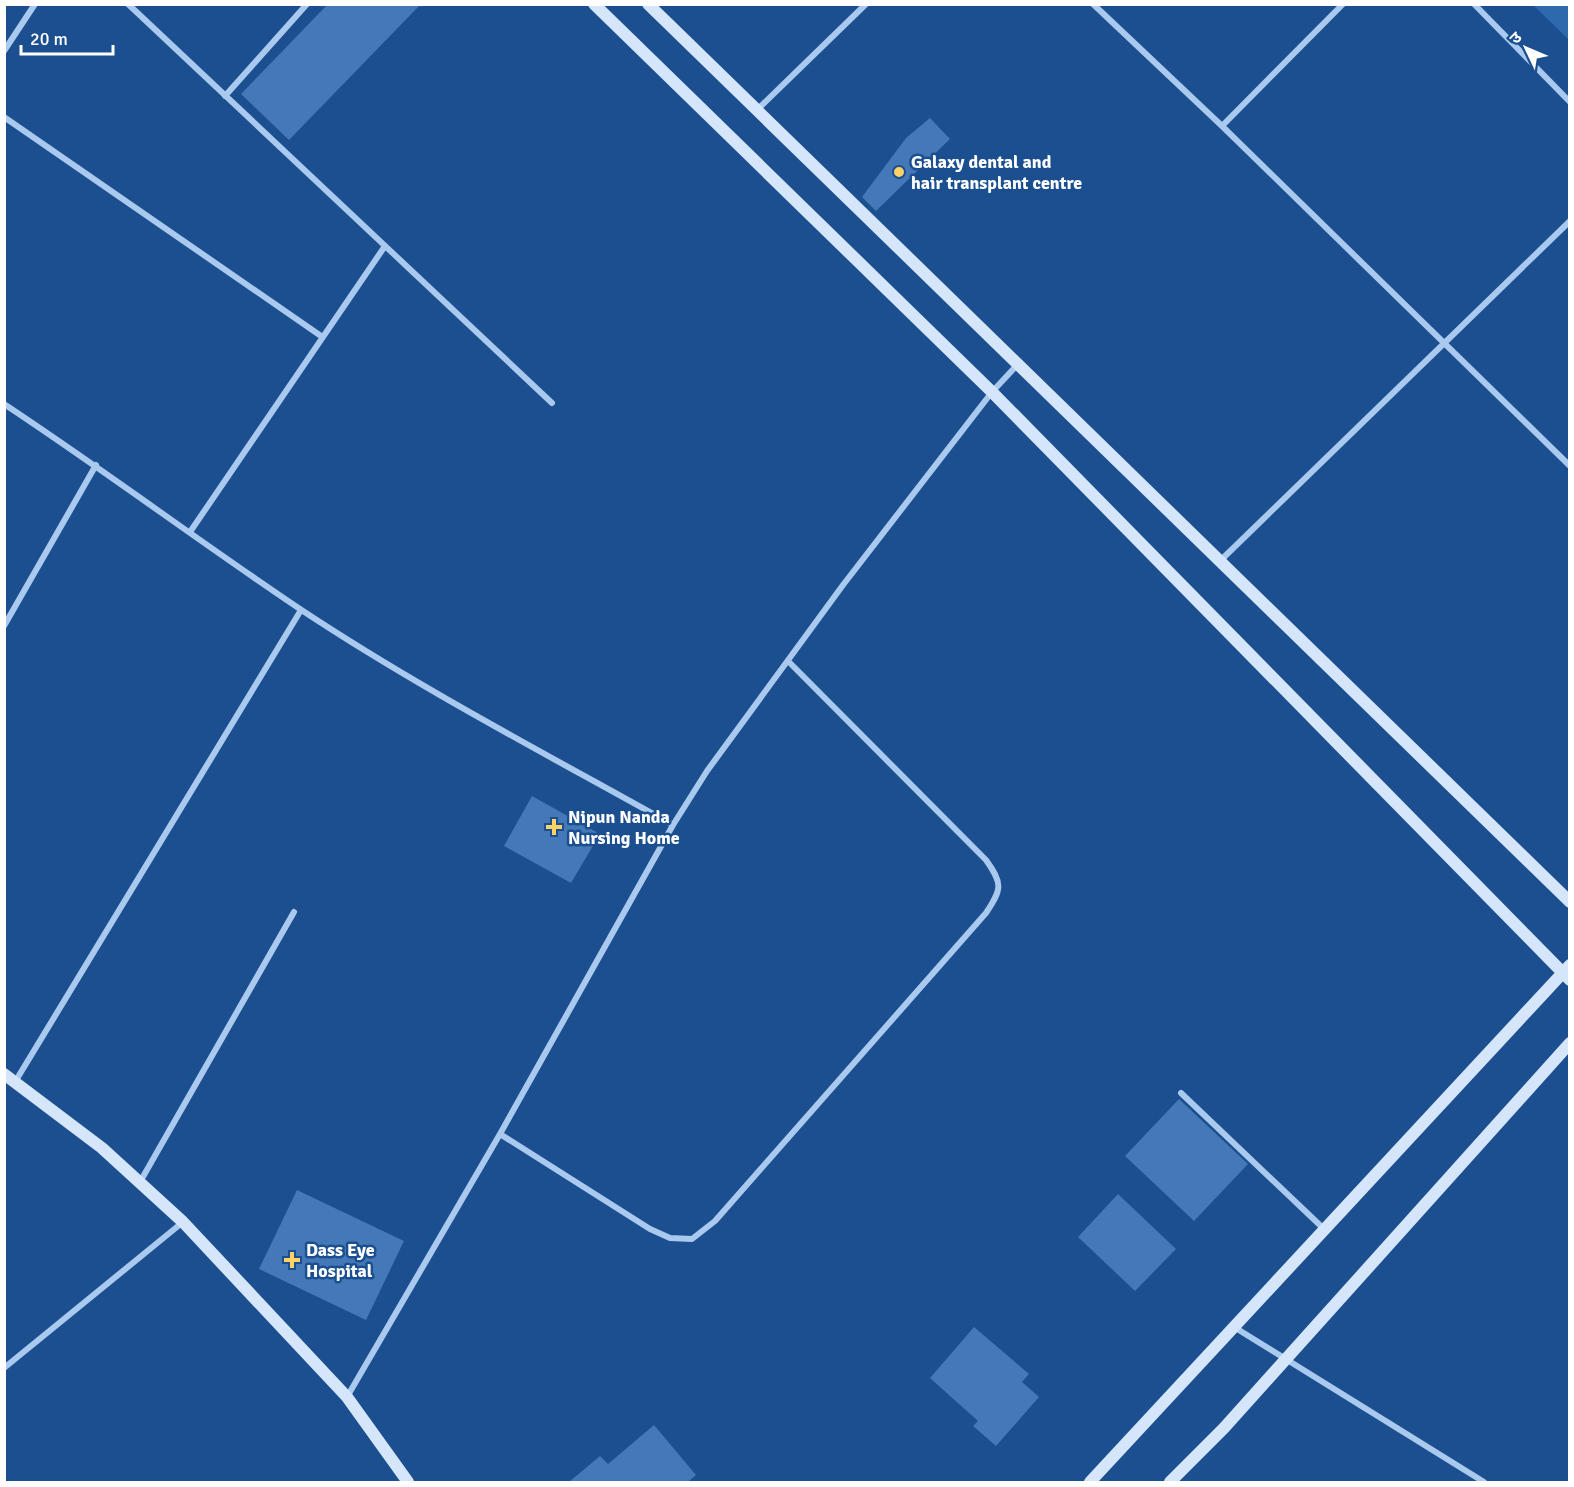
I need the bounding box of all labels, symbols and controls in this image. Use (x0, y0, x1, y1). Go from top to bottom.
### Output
scale bar (21, 18, 112, 56)
north arrow (1496, 18, 1556, 78)
text: 20 m (30, 28, 68, 50)
text: उ (1505, 28, 1527, 49)
place label: Galaxy dental and hair transplant centre (911, 151, 1082, 194)
marker: Galaxy dental and hair transplant centre (892, 165, 906, 179)
place label: Nipun Nanda Nursing Home (568, 806, 680, 849)
marker: Nipun Nanda Nursing Home (545, 818, 563, 836)
place label: Dass Eye Hospital (306, 1239, 375, 1282)
marker: Dass Eye Hospital (283, 1251, 301, 1269)

